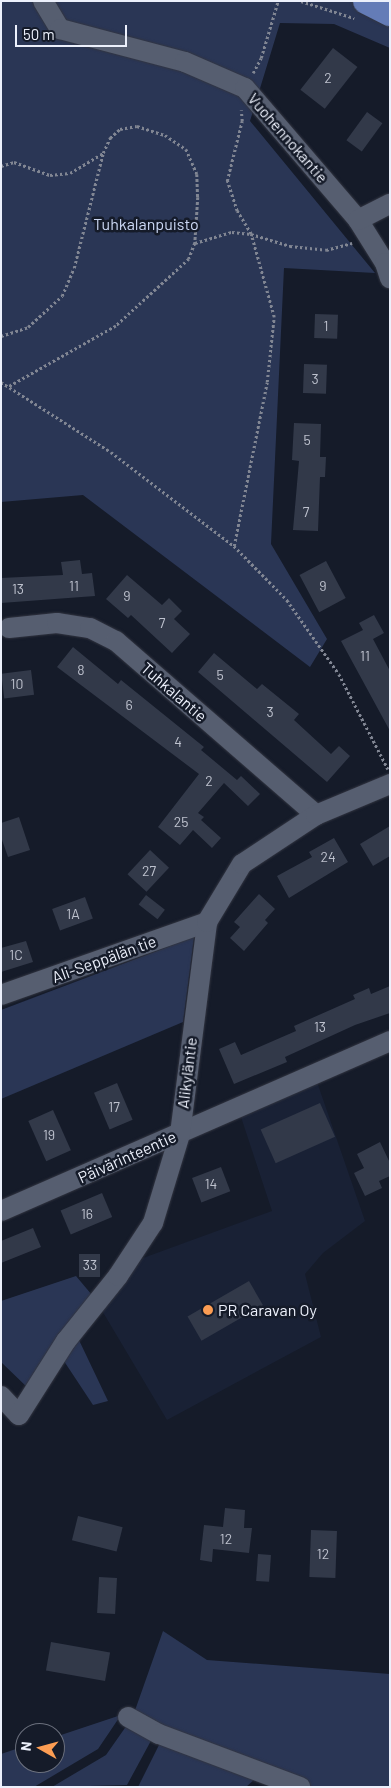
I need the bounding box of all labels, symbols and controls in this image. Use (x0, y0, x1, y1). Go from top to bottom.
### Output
scale bar (18, 15, 130, 47)
text: 50 m (23, 25, 55, 43)
house number: 2 (324, 70, 332, 86)
street label: Vuohennokantie (244, 89, 332, 187)
park label: Tuhkalanpuisto (93, 214, 199, 234)
house number: 1 (324, 318, 328, 334)
house number: 3 (311, 371, 319, 387)
house number: 5 (303, 432, 311, 448)
house number: 7 (303, 504, 309, 520)
house number: 11 (69, 578, 79, 594)
house number: 9 (319, 578, 327, 594)
house number: 13 (12, 581, 24, 597)
house number: 9 (123, 588, 131, 604)
house number: 7 (159, 615, 165, 631)
house number: 11 (360, 648, 370, 664)
street label: Tuhkalantie (137, 658, 211, 726)
house number: 8 (77, 662, 85, 678)
house number: 5 (216, 667, 224, 683)
house number: 10 (11, 676, 23, 692)
house number: 6 (125, 697, 133, 713)
house number: 3 (266, 704, 274, 720)
house number: 4 (174, 734, 182, 750)
house number: 2 (205, 773, 213, 789)
house number: 25 (174, 814, 188, 830)
house number: 24 (320, 849, 336, 865)
house number: 27 (142, 863, 156, 879)
house number: 1A (66, 906, 80, 922)
street label: Ali-Seppälän tie (49, 931, 159, 987)
house number: 1C (9, 947, 23, 963)
house number: 13 (314, 1019, 326, 1035)
street label: Alikyläntie (173, 1036, 201, 1110)
house number: 17 (108, 1099, 120, 1115)
house number: 19 (43, 1127, 55, 1143)
street label: Päivärinteentie (75, 1127, 179, 1187)
house number: 14 (205, 1176, 217, 1192)
house number: 16 (81, 1206, 93, 1222)
house number: 33 (83, 1257, 97, 1273)
place label: PR Caravan Oy (218, 1300, 317, 1320)
marker: PR Caravan Oy (202, 1304, 214, 1316)
house number: 12 (220, 1531, 232, 1547)
house number: 12 (317, 1546, 329, 1562)
north arrow (15, 1723, 65, 1773)
text: N (17, 1741, 35, 1752)

